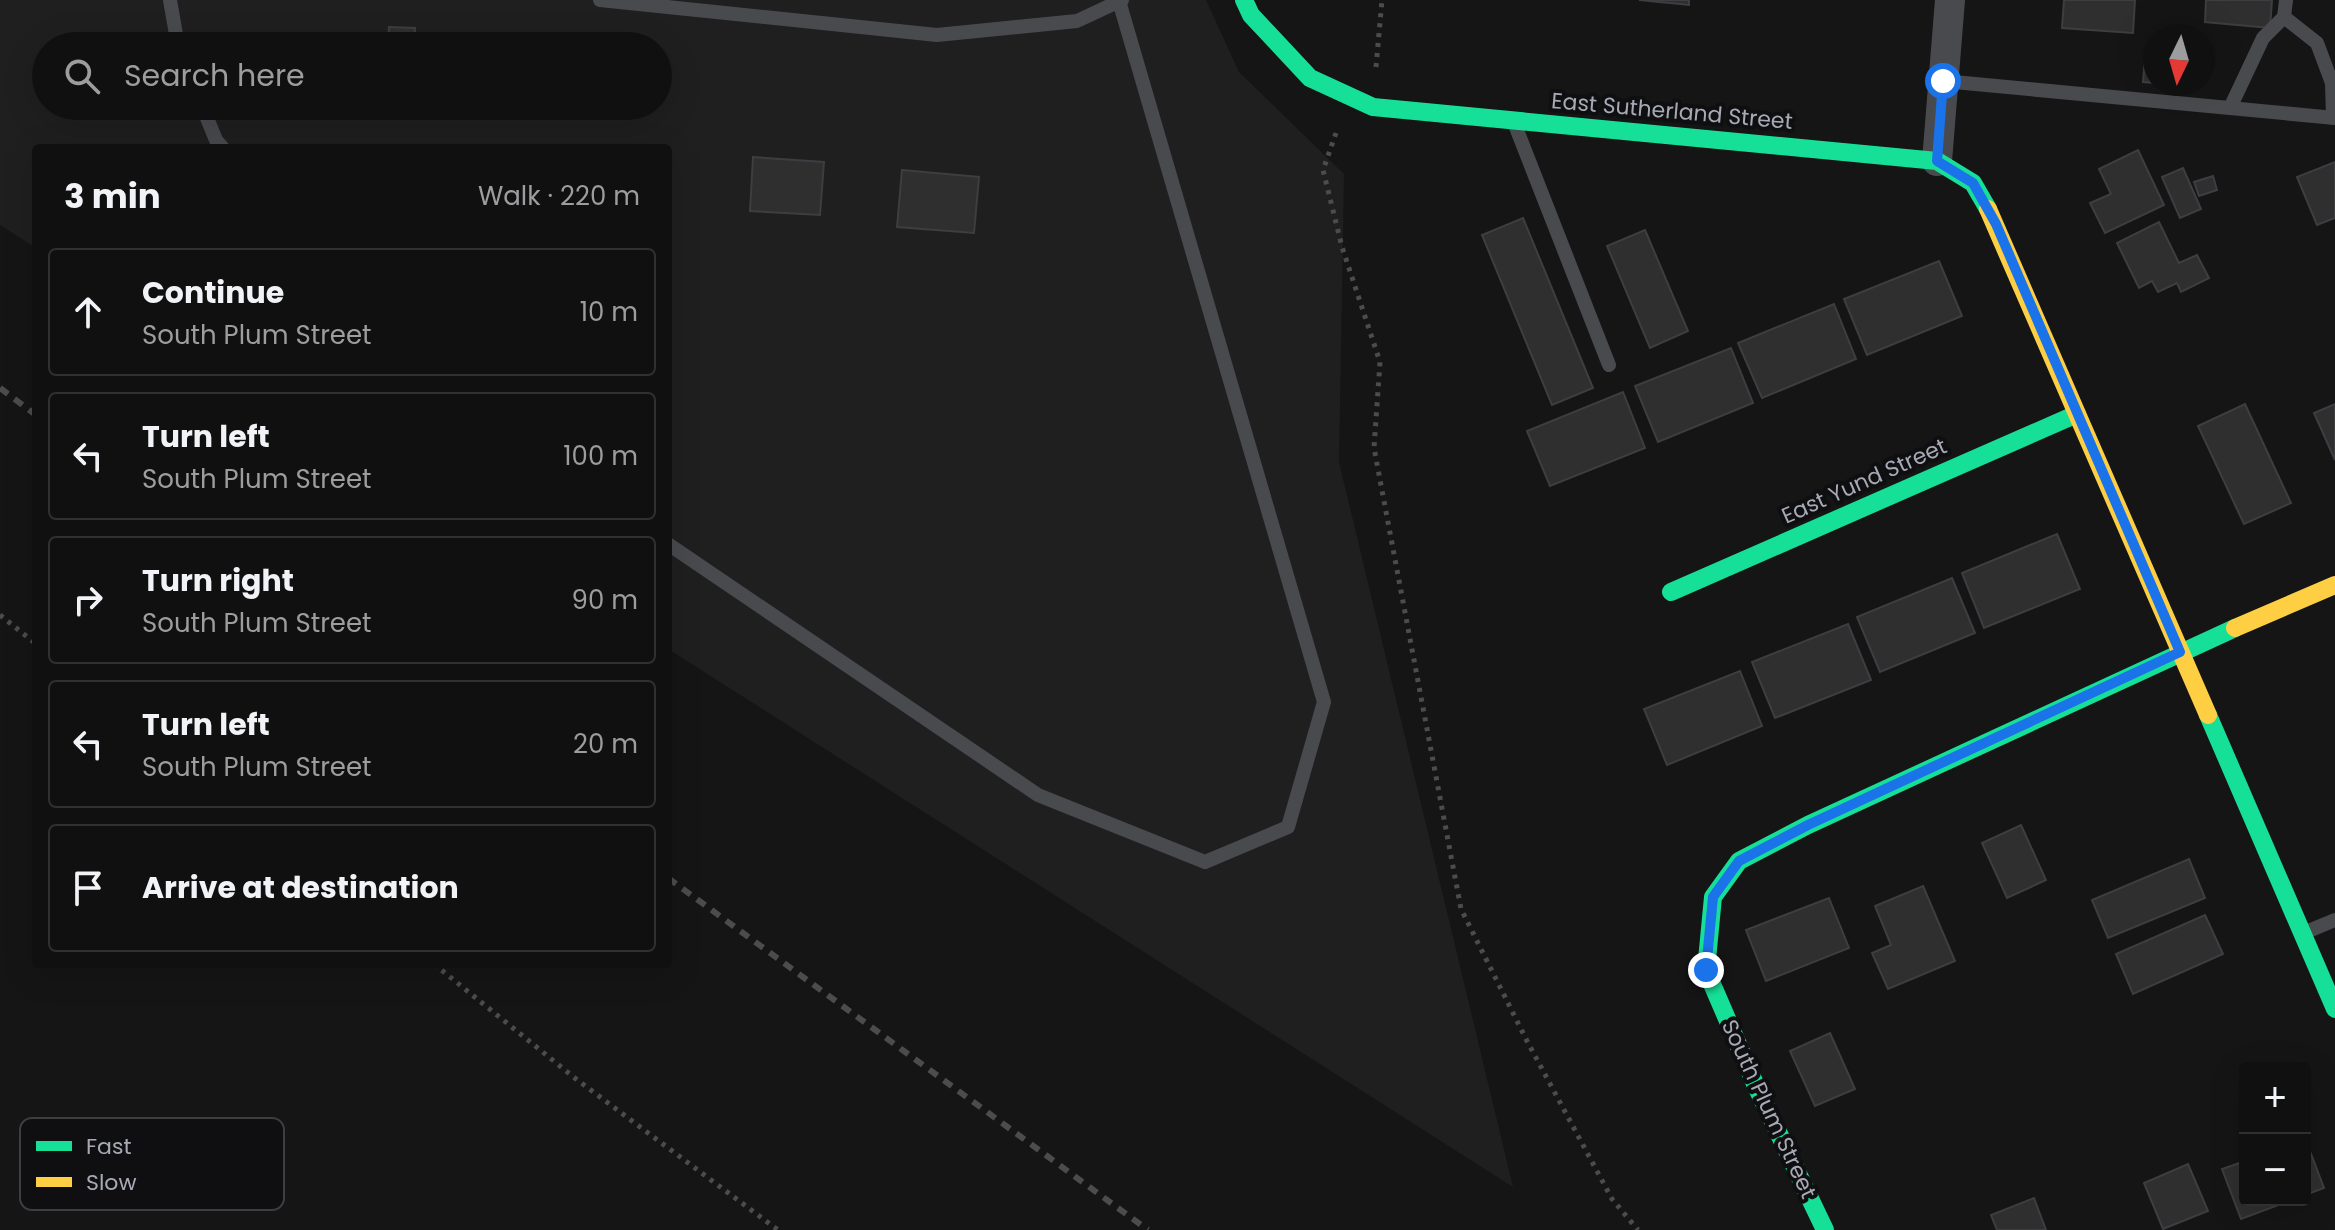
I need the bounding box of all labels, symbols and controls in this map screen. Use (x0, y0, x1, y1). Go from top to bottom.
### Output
north arrow (2143, 24, 2215, 96)
search box (32, 32, 672, 120)
icon: search (60, 54, 104, 98)
text: Search here (124, 54, 305, 97)
route start (1925, 63, 1961, 99)
street label: East Sutherland Street (1550, 85, 1794, 137)
text: 3 min (64, 172, 161, 220)
text: Walk · 220 m (478, 178, 640, 214)
text: Continue (142, 271, 284, 314)
icon: ahead (66, 290, 110, 334)
text: 10 m (580, 294, 638, 330)
text: South Plum Street (142, 317, 372, 353)
text: Turn left (142, 415, 270, 458)
street label: East Yund Street (1777, 431, 1951, 531)
icon: left (66, 434, 110, 478)
text: 100 m (563, 438, 638, 474)
text: South Plum Street (142, 461, 372, 497)
text: Turn right (142, 559, 294, 602)
icon: right (66, 578, 110, 622)
text: 90 m (572, 582, 638, 618)
text: South Plum Street (142, 605, 372, 641)
text: Turn left (142, 703, 270, 746)
icon: left (66, 722, 110, 766)
text: 20 m (573, 726, 638, 762)
text: South Plum Street (142, 749, 372, 785)
icon: arrive (66, 866, 110, 910)
text: Arrive at destination (142, 866, 459, 909)
route end (1688, 952, 1724, 988)
street label: South Plum Street (1714, 1014, 1824, 1204)
map controls (2239, 1062, 2311, 1206)
button: + (2239, 1062, 2311, 1134)
legend (20, 1118, 284, 1210)
text: Fast (86, 1131, 131, 1162)
button: − (2239, 1134, 2311, 1206)
text: Slow (86, 1167, 136, 1198)

